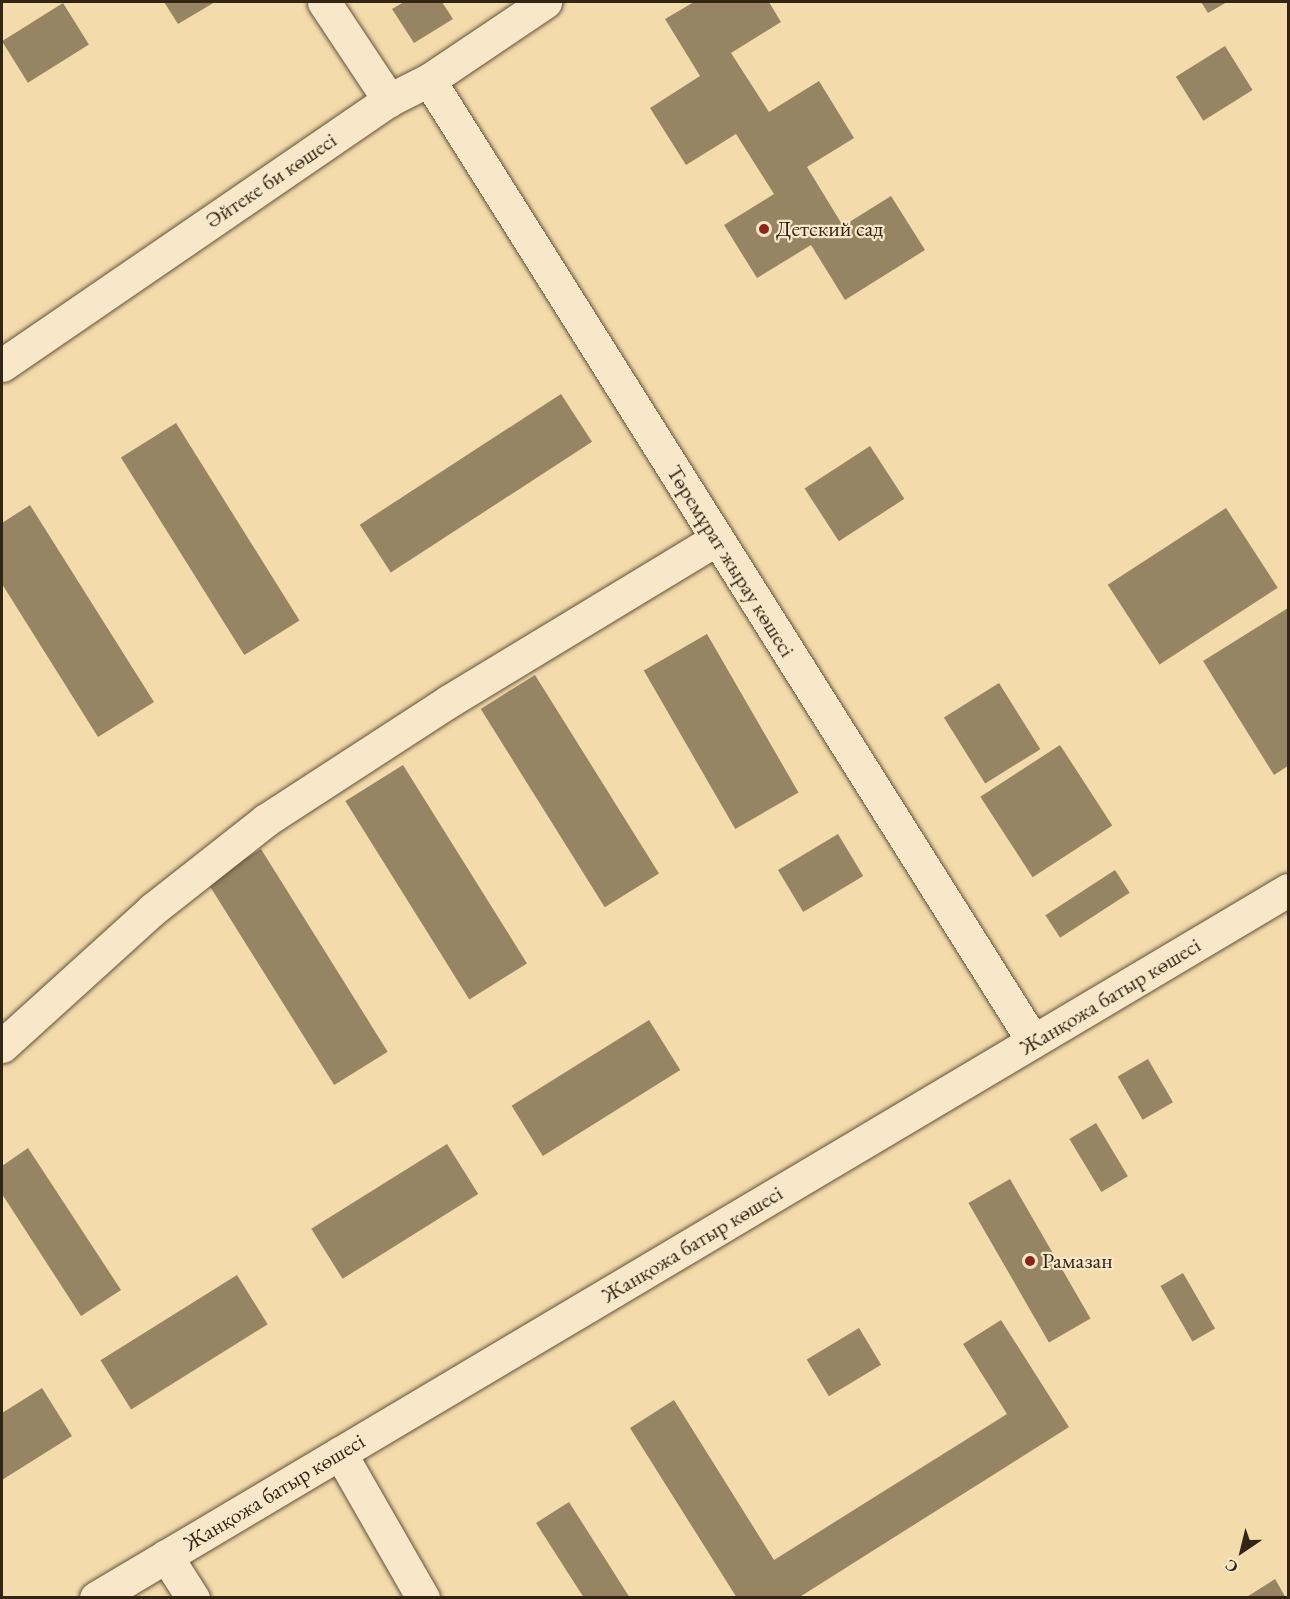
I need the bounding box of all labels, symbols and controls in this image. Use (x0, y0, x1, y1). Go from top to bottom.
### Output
street label: Әйтеке би көшесі (201, 126, 341, 234)
place label: Детский сад (776, 216, 883, 242)
marker: Детский сад (757, 222, 771, 236)
street label: Төремұрат жырау көшесі (661, 460, 801, 662)
street label: Жанқожа батыр көшесі (1015, 932, 1205, 1060)
street label: Жанқожа батыр көшесі (597, 1180, 787, 1308)
place label: Рамазан (1042, 1248, 1113, 1274)
marker: Рамазан (1023, 1254, 1037, 1268)
street label: Жанқожа батыр көшесі (179, 1428, 369, 1556)
north arrow (1212, 1521, 1272, 1581)
text: С (1221, 1554, 1242, 1578)

